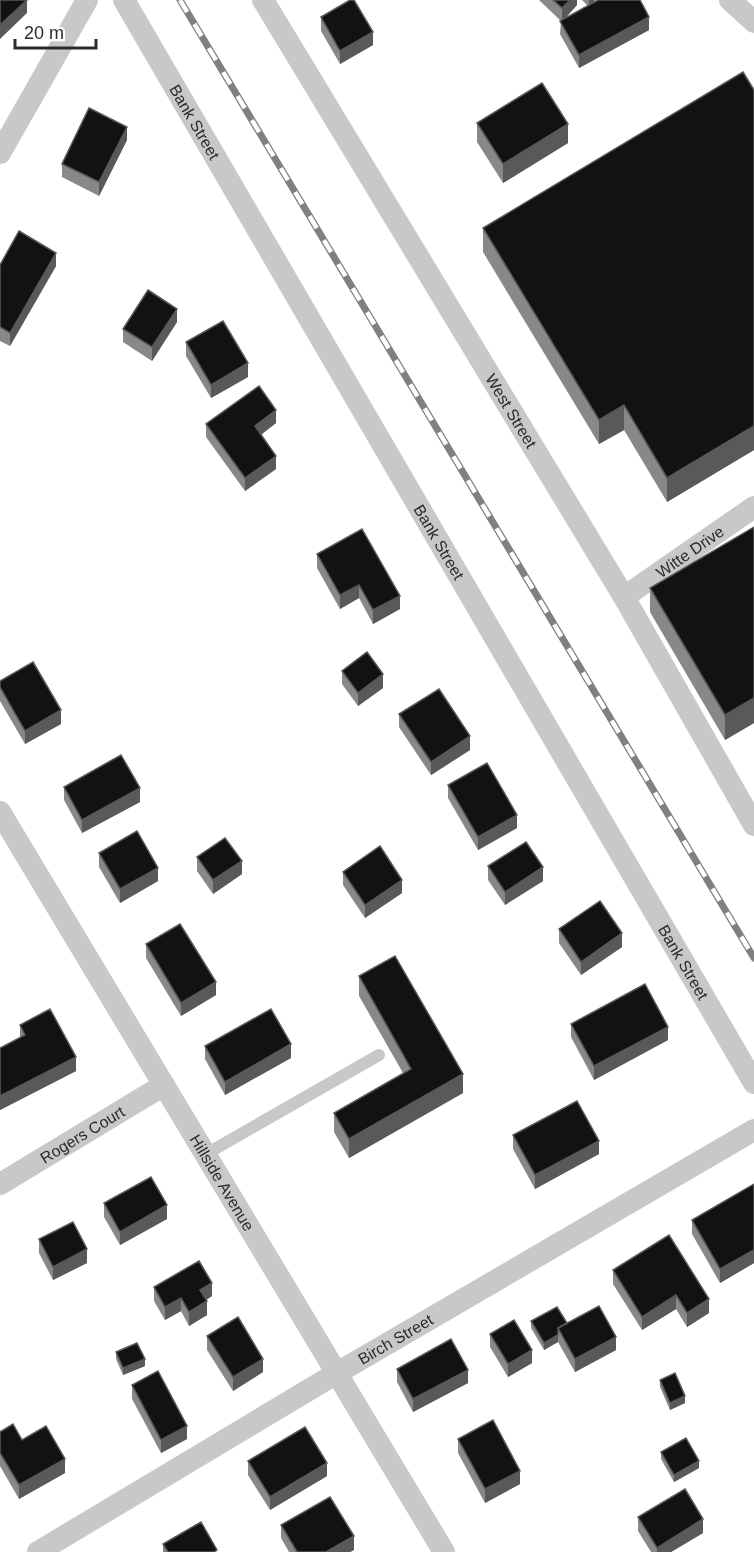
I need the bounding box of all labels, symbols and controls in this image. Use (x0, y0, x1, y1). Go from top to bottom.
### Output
scale bar (15, 12, 96, 50)
text: 20 m (24, 23, 64, 43)
street label: Bank Street (167, 81, 224, 163)
street label: West Street (483, 371, 540, 451)
street label: Bank Street (411, 502, 468, 583)
street label: Witte Drive (653, 522, 727, 581)
street label: Bank Street (655, 922, 712, 1003)
street label: Rogers Court (37, 1102, 128, 1166)
street label: Hillside Avenue (187, 1131, 258, 1234)
street label: Birch Street (355, 1310, 436, 1367)

